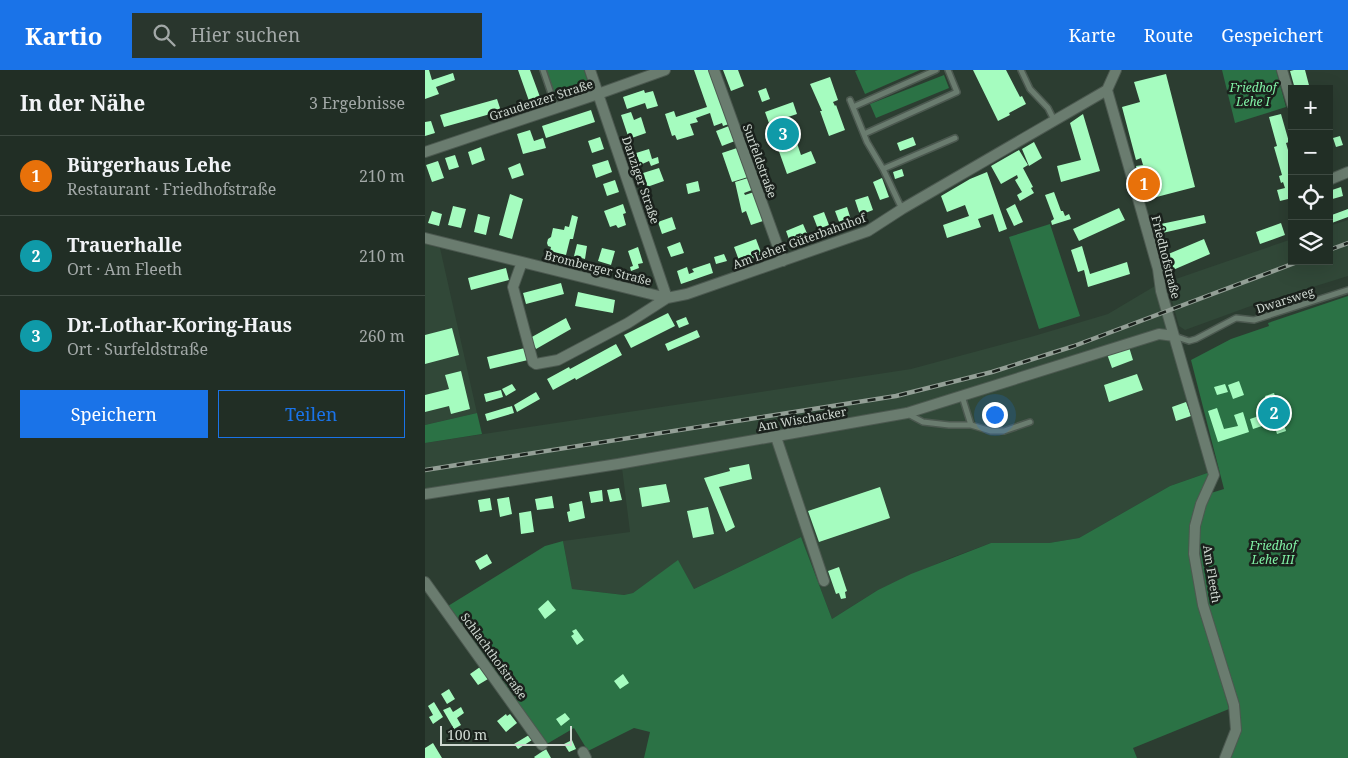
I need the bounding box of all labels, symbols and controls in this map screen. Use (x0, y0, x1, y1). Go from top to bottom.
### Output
search box (132, 13, 482, 58)
text: Kartio (25, 19, 102, 52)
icon: search (150, 21, 178, 49)
text: Hier suchen (190, 22, 300, 48)
text: Karte (1068, 23, 1116, 47)
text: Route (1144, 23, 1193, 47)
text: Gespeichert (1221, 23, 1323, 47)
street label: Graudenzer Straße (487, 75, 595, 125)
park label: Friedhof Lehe I (1228, 79, 1279, 110)
map controls (1288, 85, 1333, 265)
button: + (1288, 85, 1333, 130)
text: In der Nähe (20, 89, 145, 117)
text: 3 Ergebnisse (309, 92, 405, 114)
pin: 3 (767, 115, 799, 153)
street label: Surfeldstraße (739, 122, 781, 200)
button: − (1288, 130, 1333, 175)
street label: Danziger Straße (618, 134, 664, 226)
text: Bürgerhaus Lehe (67, 152, 231, 178)
text: 1 (31, 165, 41, 187)
text: 210 m (359, 165, 405, 187)
pin: 1 (1128, 165, 1160, 203)
button: locate (1288, 175, 1333, 220)
text: Restaurant · Friedhofstraße (67, 178, 276, 200)
street label: Am Leher Güterbahnhof (730, 208, 869, 273)
street label: Friedhofstraße (1147, 214, 1185, 300)
button: layers (1288, 220, 1333, 265)
text: Trauerhalle (67, 232, 182, 258)
text: 2 (31, 245, 41, 267)
text: 210 m (359, 245, 405, 267)
street label: Bromberger Straße (543, 246, 653, 290)
text: Ort · Am Fleeth (67, 258, 182, 280)
street label: Dwarsweg (1254, 282, 1317, 317)
text: Dr.-Lothar-Koring-Haus (67, 312, 292, 338)
text: 3 (31, 325, 41, 347)
text: 260 m (359, 325, 405, 347)
text: Ort · Surfeldstraße (67, 338, 208, 360)
button: Speichern (20, 390, 208, 438)
button: Teilen (218, 390, 405, 438)
pin: 2 (1258, 394, 1290, 432)
your location (982, 402, 1008, 428)
street label: Am Wischacker (756, 403, 848, 435)
park label: Friedhof Lehe III (1248, 537, 1299, 568)
street label: Am Fleeth (1199, 544, 1225, 605)
street label: Schlachthofstraße (457, 609, 531, 703)
scale bar (440, 723, 573, 746)
text: 100 m (447, 725, 487, 744)

